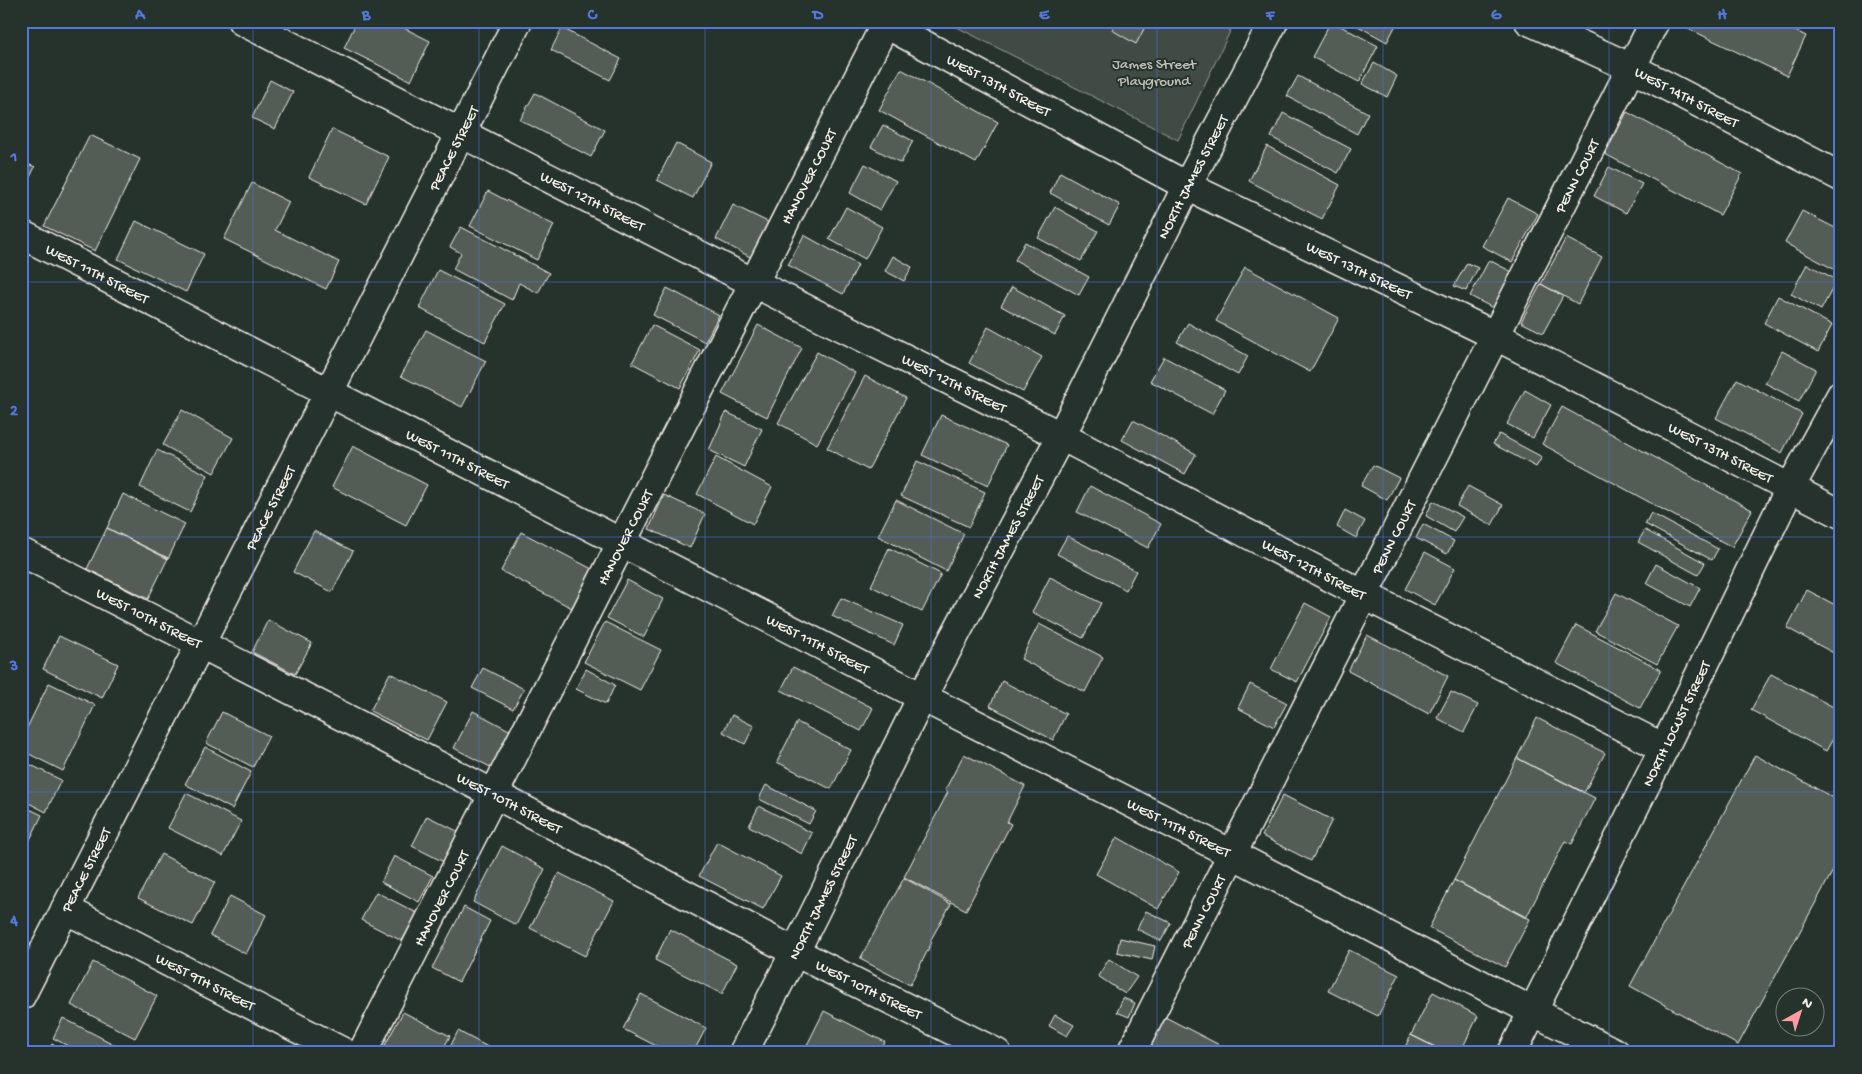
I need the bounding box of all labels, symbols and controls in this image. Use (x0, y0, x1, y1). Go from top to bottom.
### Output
text: A (134, 7, 146, 26)
text: B (361, 7, 371, 26)
text: C (587, 7, 598, 26)
text: D (811, 7, 824, 26)
text: E (1039, 7, 1050, 26)
text: F (1265, 7, 1276, 26)
text: G (1491, 7, 1502, 26)
text: H (1717, 7, 1727, 26)
street label: WEST 13TH STREET (943, 51, 1054, 122)
park label: James Street Playground (1112, 56, 1198, 91)
street label: WEST 14TH STREET (1631, 64, 1742, 133)
street label: PEACE STREET (426, 102, 485, 195)
street label: NORTH JAMES STREET (1155, 112, 1234, 242)
street label: HANOVER COURT (778, 125, 842, 228)
street label: PENN COURT (1552, 136, 1605, 217)
text: 1 (10, 149, 17, 168)
street label: WEST 12TH STREET (537, 168, 648, 237)
street label: WEST 13TH STREET (1303, 238, 1415, 305)
street label: WEST 11TH STREET (42, 241, 152, 310)
street label: WEST 12TH STREET (898, 351, 1010, 419)
text: 2 (10, 403, 18, 422)
street label: WEST 13TH STREET (1665, 419, 1776, 489)
street label: WEST 11TH STREET (402, 426, 513, 495)
street label: PEACE STREET (242, 462, 301, 555)
street label: NORTH JAMES STREET (969, 472, 1050, 602)
street label: HANOVER COURT (595, 486, 659, 589)
street label: PENN COURT (1368, 497, 1422, 578)
street label: WEST 12TH STREET (1258, 536, 1369, 606)
street label: WEST 10TH STREET (93, 585, 205, 654)
street label: WEST 11TH STREET (762, 611, 873, 680)
text: 3 (9, 658, 18, 677)
street label: NORTH LOCUST STREET (1639, 658, 1716, 790)
street label: WEST 10TH STREET (453, 769, 565, 839)
street label: WEST 11TH STREET (1123, 795, 1234, 863)
street label: PEACE STREET (58, 824, 117, 917)
street label: NORTH JAMES STREET (786, 832, 863, 963)
street label: HANOVER COURT (411, 847, 475, 950)
street label: PENN COURT (1178, 871, 1232, 953)
text: 4 (9, 913, 18, 932)
street label: WEST 9TH STREET (152, 950, 258, 1017)
street label: WEST 10TH STREET (812, 957, 925, 1025)
north arrow (1774, 986, 1824, 1036)
text: N (1798, 994, 1816, 1013)

